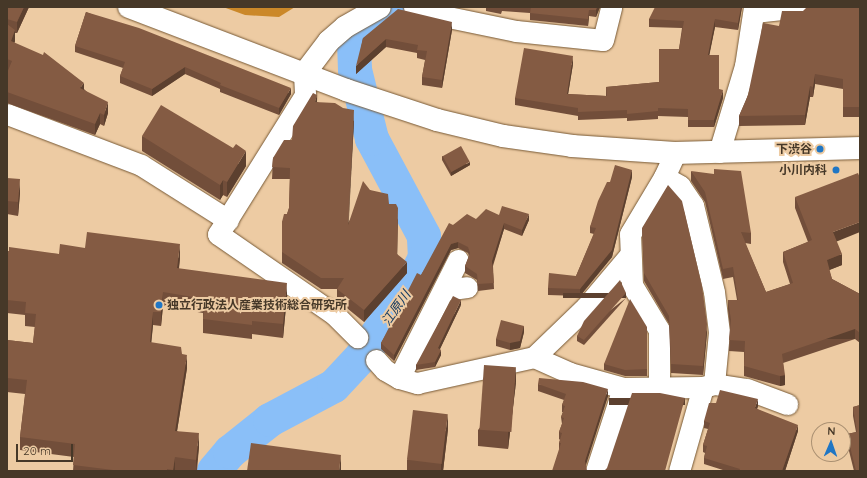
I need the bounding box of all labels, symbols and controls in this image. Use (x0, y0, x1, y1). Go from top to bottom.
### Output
place label: 下渋谷 (776, 142, 812, 156)
marker: 下渋谷 (815, 144, 825, 154)
place label: 小川内科 (779, 163, 827, 177)
marker: 小川内科 (830, 164, 842, 176)
water label: 江原川 (378, 288, 414, 328)
place label: 独立行政法人産業技術総合研究所 (167, 298, 347, 312)
marker: 独立行政法人産業技術総合研究所 (154, 300, 164, 310)
north arrow (811, 422, 851, 462)
text: N (827, 424, 836, 438)
scale bar (18, 436, 75, 462)
text: 20 m (23, 443, 51, 458)

